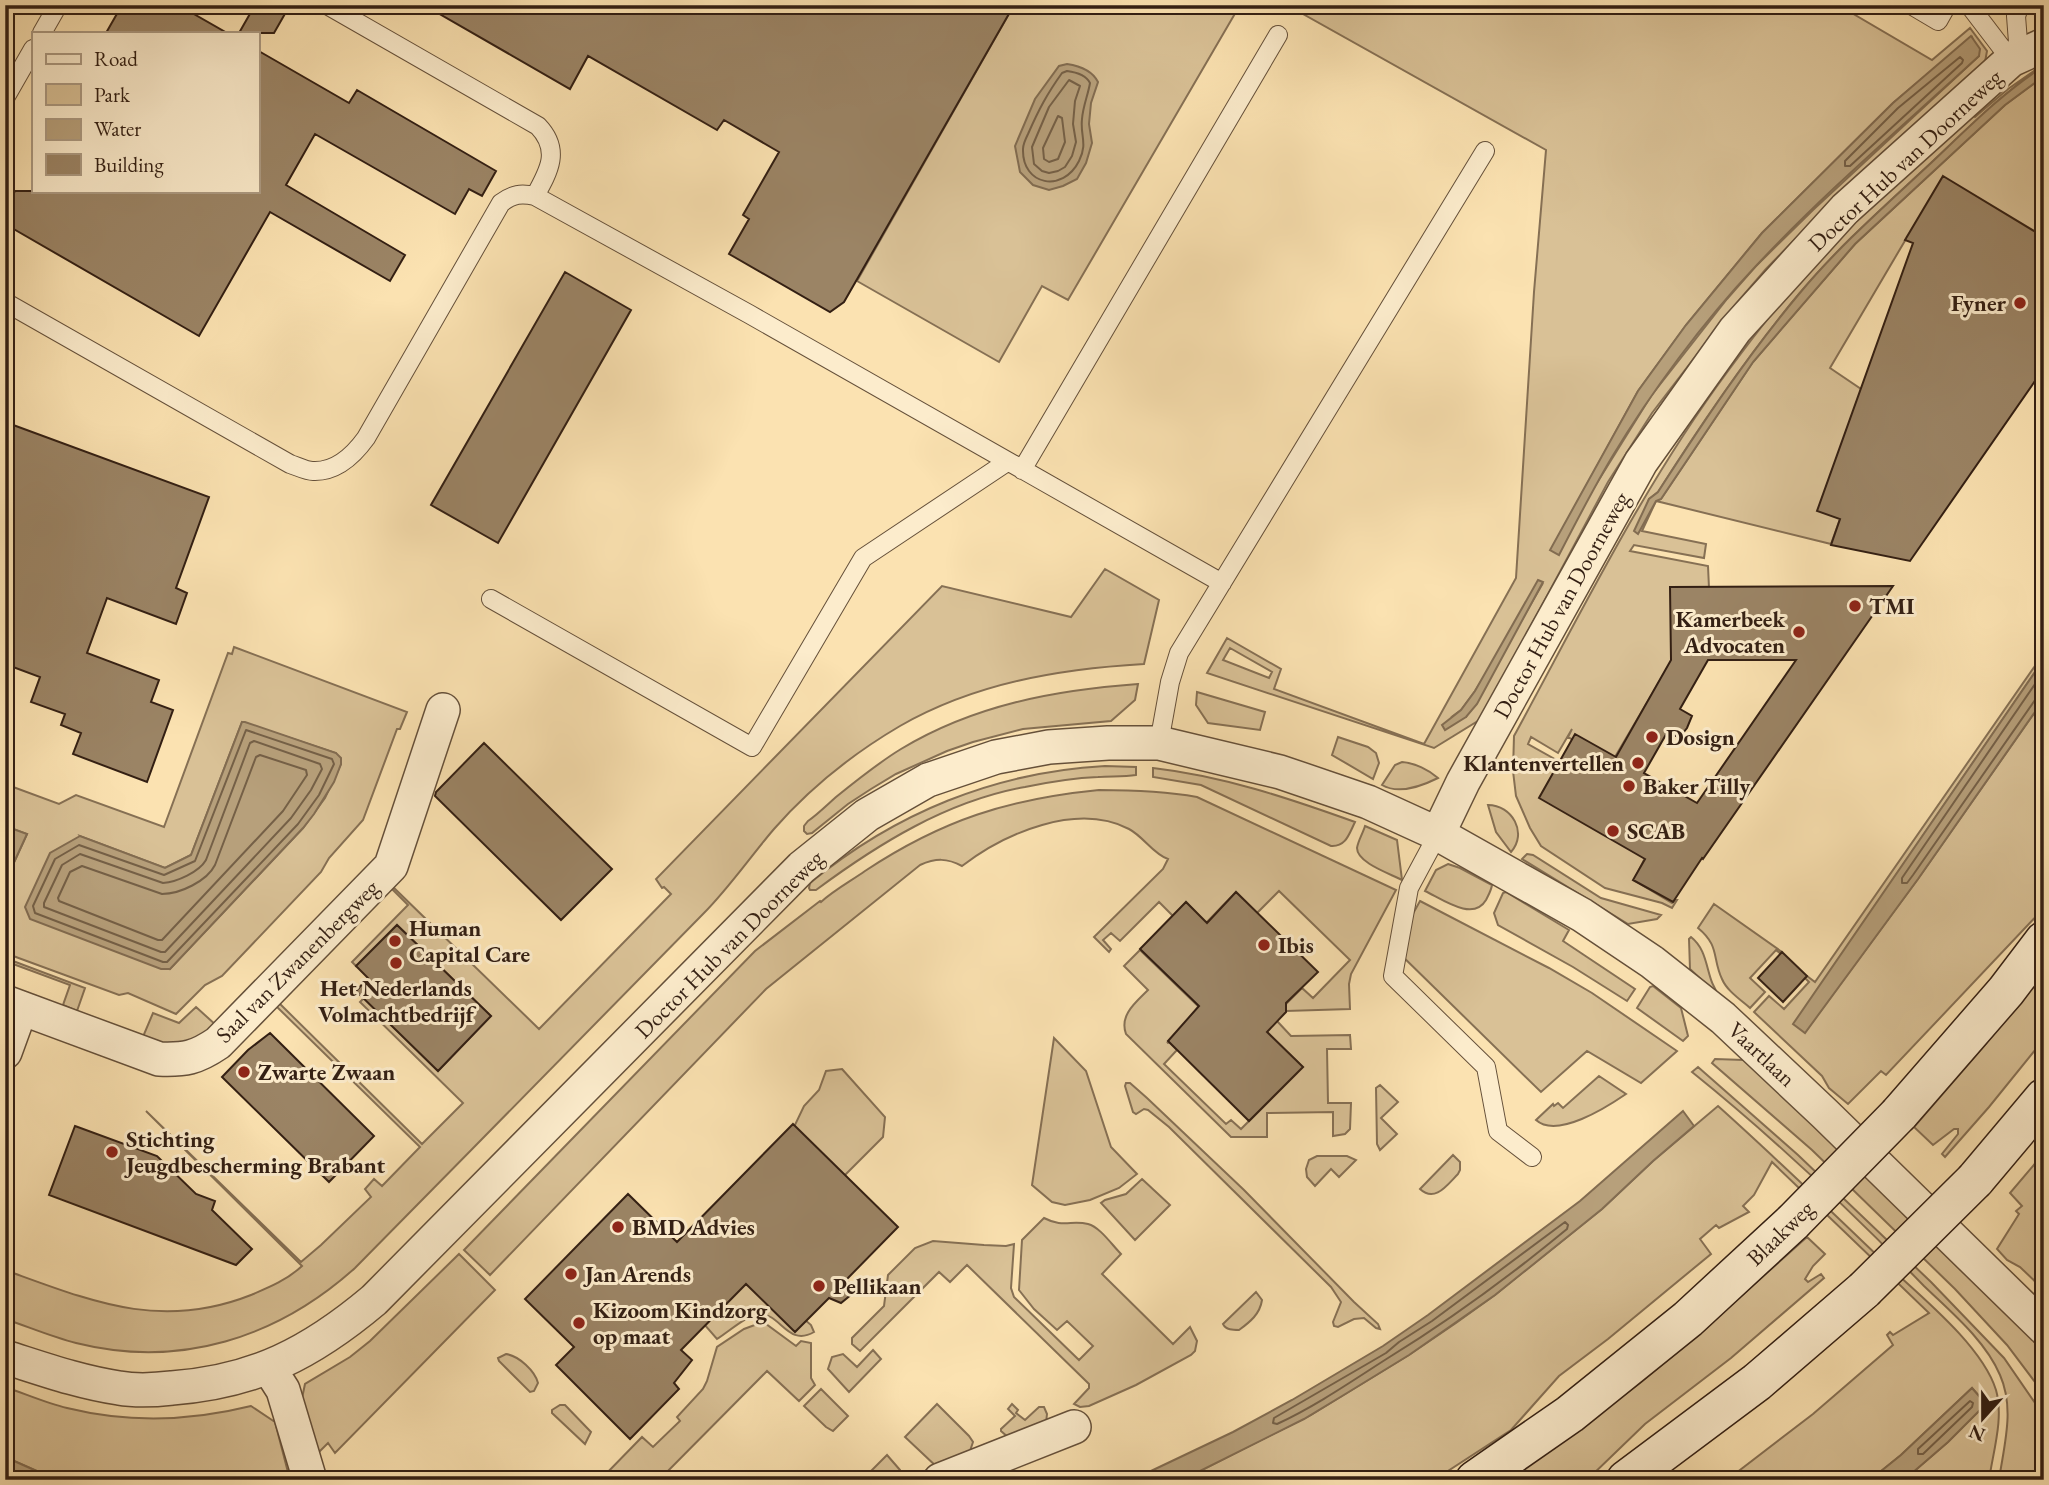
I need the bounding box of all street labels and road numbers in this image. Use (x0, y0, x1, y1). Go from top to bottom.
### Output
street label: Doctor Hub van Doorneweg (1802, 61, 2009, 258)
street label: Doctor Hub van Doorneweg (1486, 485, 1636, 724)
street label: Doctor Hub van Doorneweg (628, 843, 830, 1045)
street label: Saal van Zwanenbergweg (209, 872, 386, 1049)
street label: Vaartlaan (1722, 1015, 1802, 1093)
street label: Blaakweg (1740, 1193, 1821, 1272)

